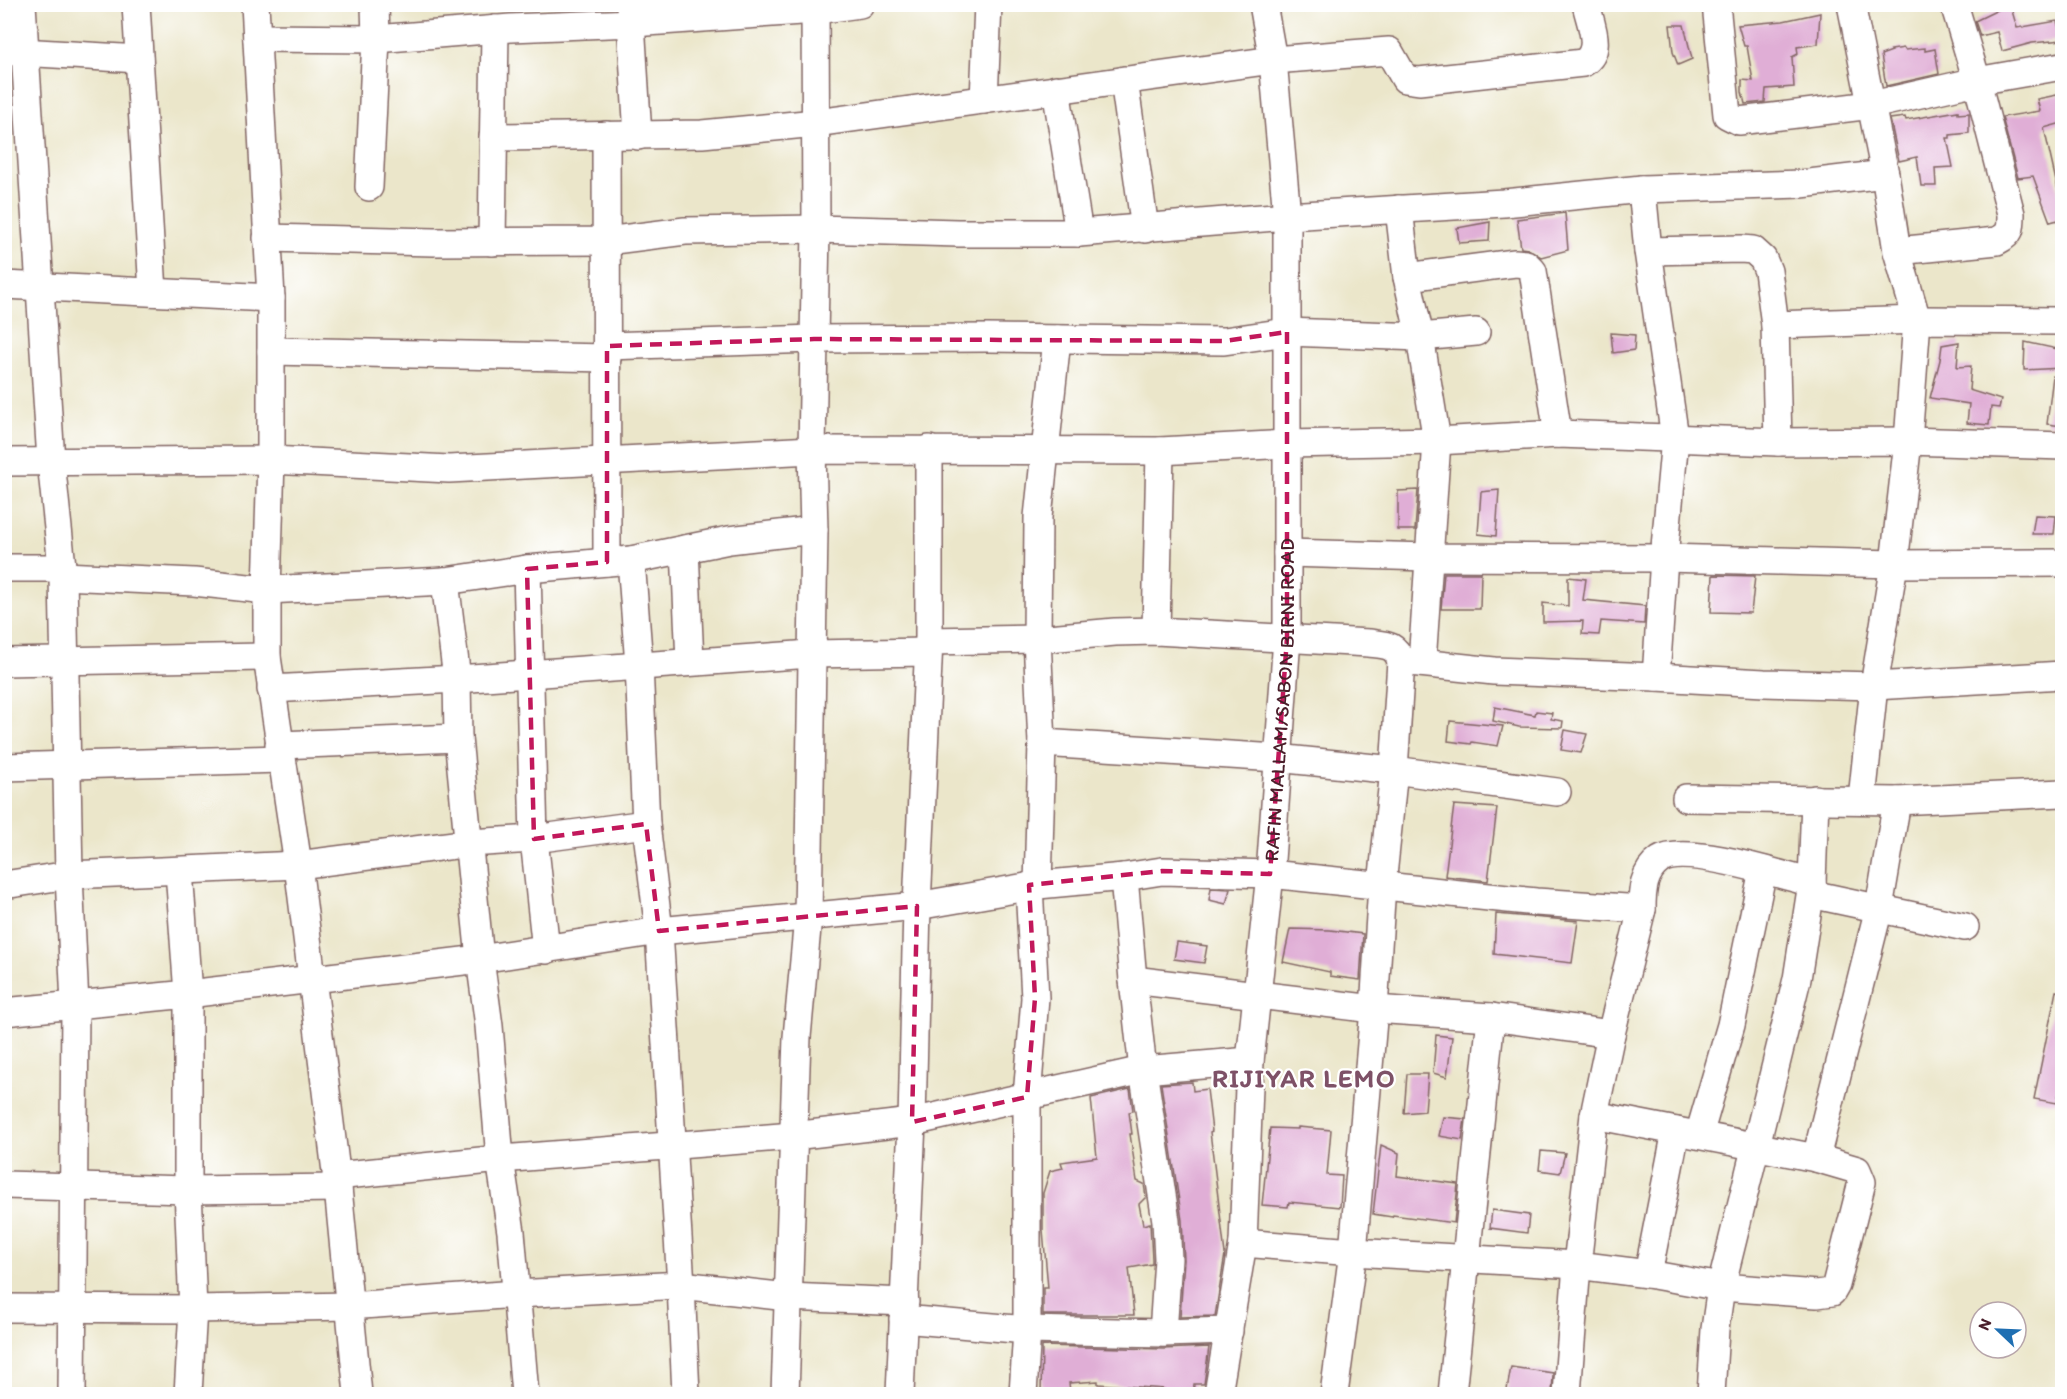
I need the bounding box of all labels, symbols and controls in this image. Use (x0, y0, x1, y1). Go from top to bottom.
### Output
street label: RAFIN MALLAM/SABON BIRNI ROAD (1259, 538, 1299, 862)
district label: RIJIYAR LEMO (1212, 1062, 1396, 1094)
north arrow (1968, 1300, 2028, 1360)
text: N (1974, 1316, 1996, 1333)

